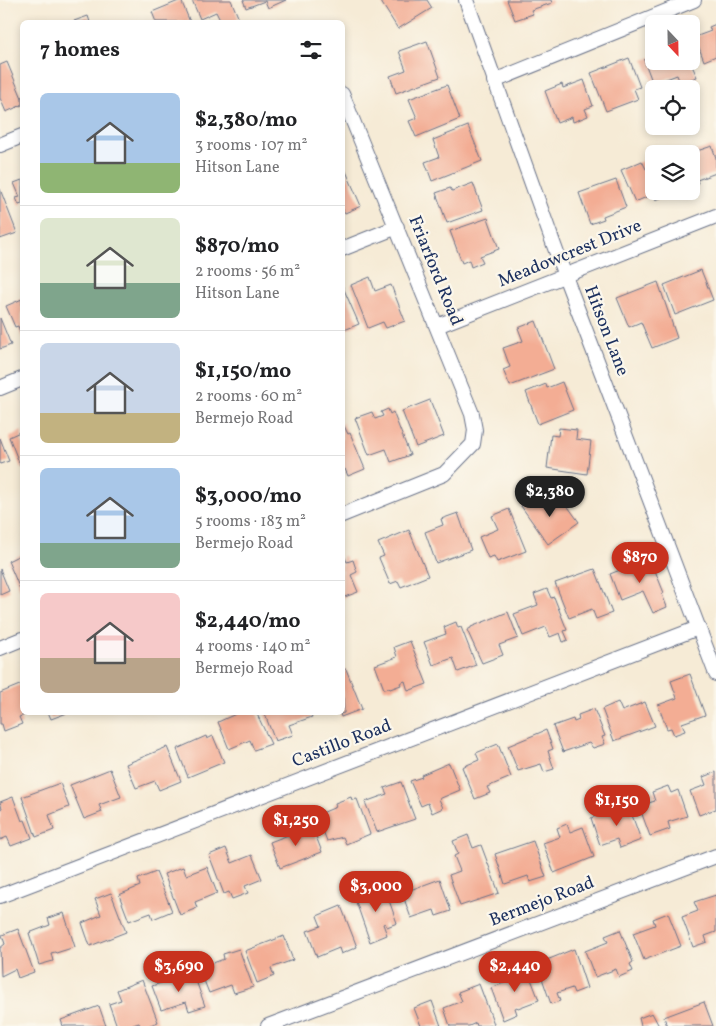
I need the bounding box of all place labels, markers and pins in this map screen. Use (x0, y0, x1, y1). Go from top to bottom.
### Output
pin: $2,380 (509, 476, 591, 518)
pin: $870 (610, 542, 670, 584)
pin: $1,150 (576, 784, 658, 827)
pin: $1,250 (255, 804, 337, 847)
pin: $3,000 (335, 870, 417, 913)
pin: $3,690 (138, 950, 220, 993)
pin: $2,440 (474, 950, 556, 993)

